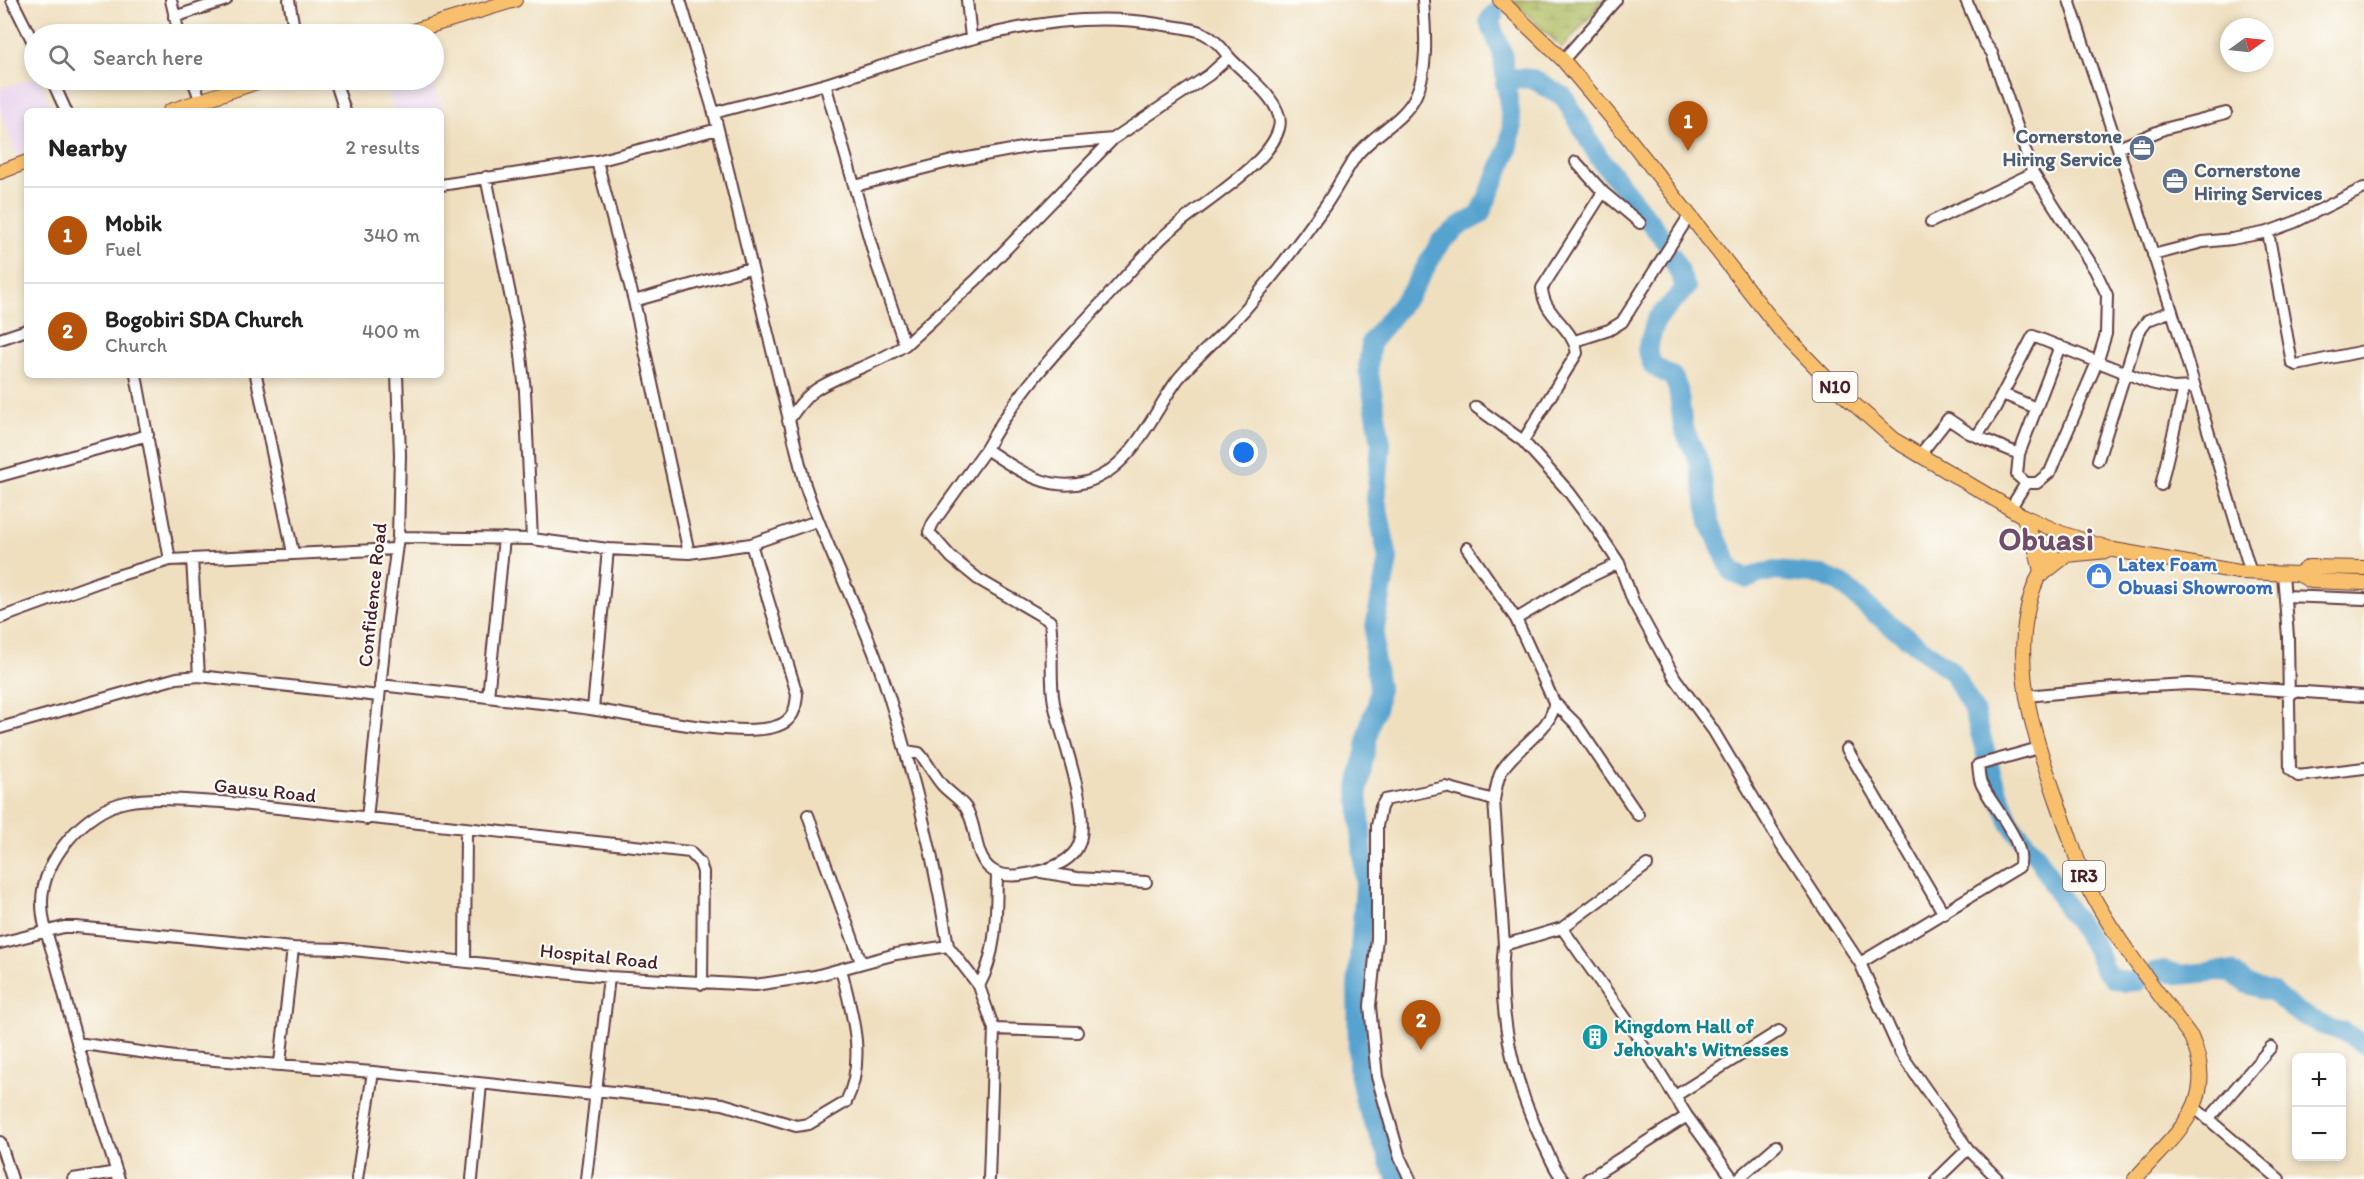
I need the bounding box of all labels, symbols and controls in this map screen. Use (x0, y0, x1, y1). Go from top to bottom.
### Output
north arrow (2220, 18, 2274, 72)
search box (24, 24, 444, 90)
icon: search (45, 41, 78, 74)
text: Search here (93, 44, 203, 71)
pin: 1 (1668, 102, 1708, 151)
place label: Cornerstone Hiring Service (2002, 124, 2122, 172)
text: Nearby (48, 131, 127, 163)
office icon: Cornerstone Hiring Service (2127, 133, 2157, 163)
text: 2 results (346, 135, 420, 159)
place label: Cornerstone Hiring Services (2194, 158, 2323, 206)
office icon: Cornerstone Hiring Services (2160, 166, 2190, 196)
text: Mobik (105, 210, 162, 237)
text: 1 (63, 223, 72, 247)
text: 340 m (363, 223, 420, 247)
text: Fuel (105, 237, 141, 261)
text: Bogobiri SDA Church (105, 306, 303, 333)
text: 2 (62, 319, 73, 343)
text: 400 m (362, 319, 420, 343)
text: Church (105, 333, 167, 357)
road number: N10 (1812, 372, 1858, 402)
your location (1229, 438, 1258, 467)
district label: Obuasi (1998, 520, 2094, 558)
street label: Confidence Road (352, 521, 392, 668)
place label: Latex Foam Obuasi Showroom (2118, 552, 2273, 599)
shop icon: Latex Foam Obuasi Showroom (2084, 561, 2114, 591)
street label: Gausu Road (213, 773, 318, 807)
road number: IR3 (2063, 861, 2105, 891)
street label: Hospital Road (539, 938, 660, 974)
pin: 2 (1402, 1000, 1440, 1050)
place label: Kingdom Hall of Jehovah's Witnesses (1613, 1014, 1789, 1061)
building icon: Kingdom Hall of Jehovah's Witnesses (1580, 1022, 1610, 1052)
map controls (2292, 1053, 2346, 1161)
button: + (2292, 1053, 2346, 1107)
button: − (2292, 1107, 2346, 1161)

